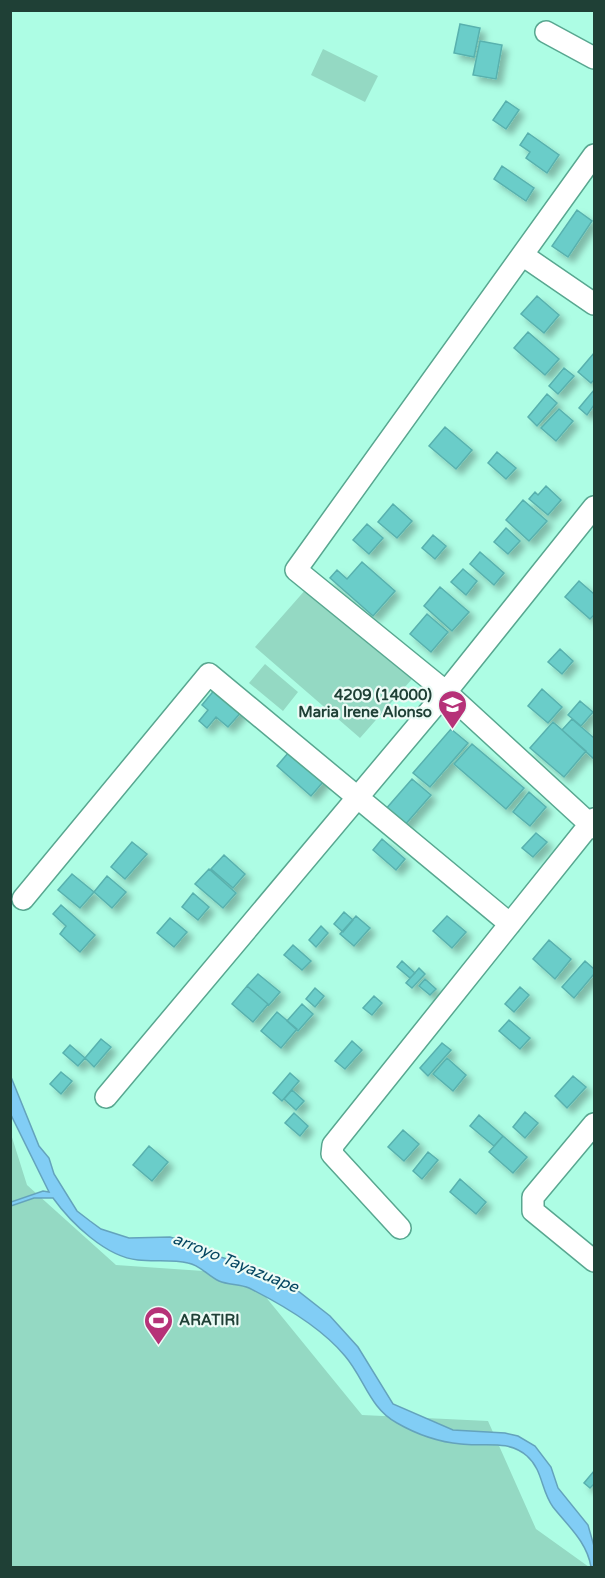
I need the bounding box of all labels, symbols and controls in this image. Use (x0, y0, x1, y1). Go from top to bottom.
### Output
place label: 4209 (14000) Maria Irene Alonso (298, 686, 432, 721)
school or university icon: 4209 (14000) Maria Irene Alonso (437, 688, 469, 730)
water label: arroyo Tayazuape (170, 1229, 302, 1298)
sports icon: ARATIRI (142, 1304, 174, 1346)
place label: ARATIRI (179, 1311, 240, 1329)

